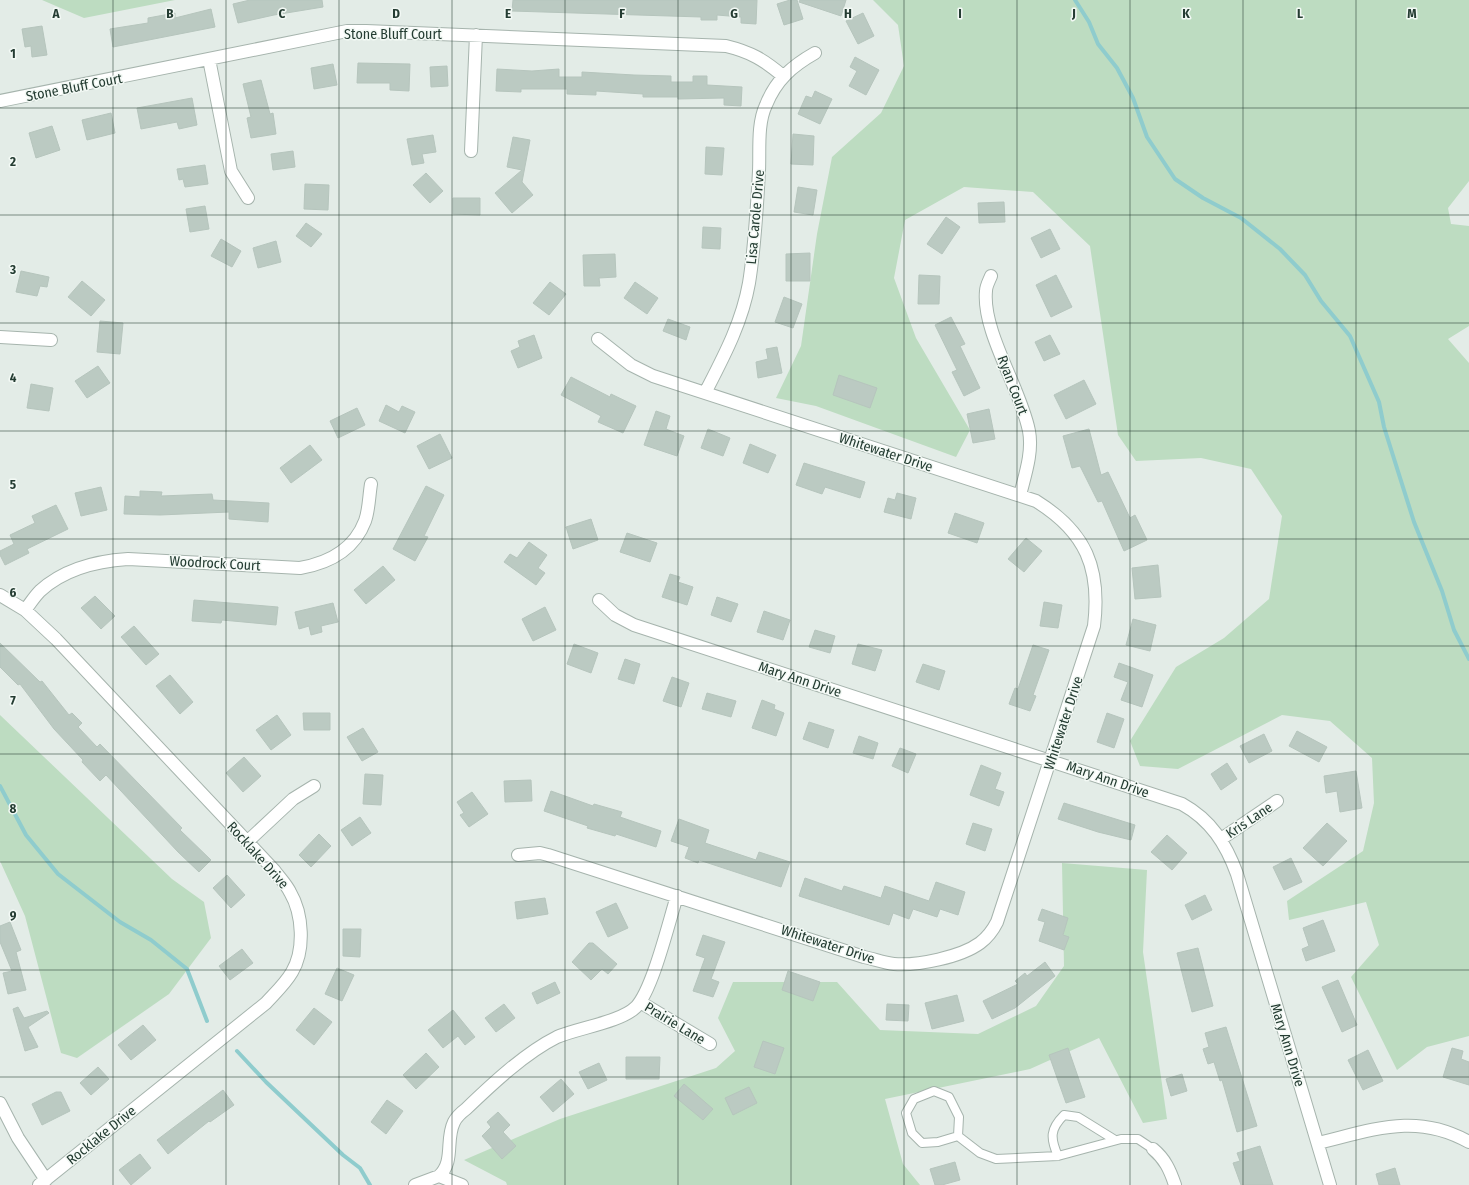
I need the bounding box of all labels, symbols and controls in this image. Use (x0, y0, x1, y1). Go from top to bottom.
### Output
text: A (51, 6, 60, 21)
text: B (166, 6, 174, 21)
text: C (279, 6, 286, 21)
text: D (392, 6, 400, 21)
text: E (505, 6, 511, 21)
text: F (619, 6, 625, 21)
text: G (730, 6, 738, 21)
text: H (844, 6, 852, 21)
text: I (958, 6, 962, 21)
text: J (1071, 6, 1076, 21)
text: K (1182, 6, 1190, 21)
text: L (1297, 6, 1303, 21)
text: M (1407, 6, 1417, 21)
street label: Stone Bluff Court (344, 26, 442, 43)
text: 1 (10, 46, 16, 61)
street label: Stone Bluff Court (24, 70, 124, 105)
text: 2 (9, 154, 16, 169)
street label: Lisa Carole Drive (743, 169, 768, 265)
text: 3 (9, 262, 16, 277)
street label: Ryan Court (993, 353, 1032, 418)
text: 4 (10, 370, 17, 385)
street label: Whitewater Drive (837, 429, 935, 476)
text: 5 (10, 477, 16, 492)
street label: Woodrock Court (169, 553, 261, 574)
text: 6 (10, 585, 17, 600)
street label: Mary Ann Drive (756, 658, 844, 701)
street label: Whitewater Drive (1040, 674, 1087, 772)
text: 7 (10, 693, 16, 708)
street label: Mary Ann Drive (1064, 757, 1151, 802)
street label: Kris Lane (1223, 799, 1276, 842)
text: 8 (10, 801, 17, 816)
street label: Rocklake Drive (223, 818, 292, 892)
text: 9 (10, 908, 17, 923)
street label: Whitewater Drive (779, 921, 877, 968)
street label: Prairie Lane (641, 999, 708, 1048)
street label: Mary Ann Drive (1267, 1001, 1308, 1089)
street label: Rocklake Drive (63, 1102, 139, 1168)

